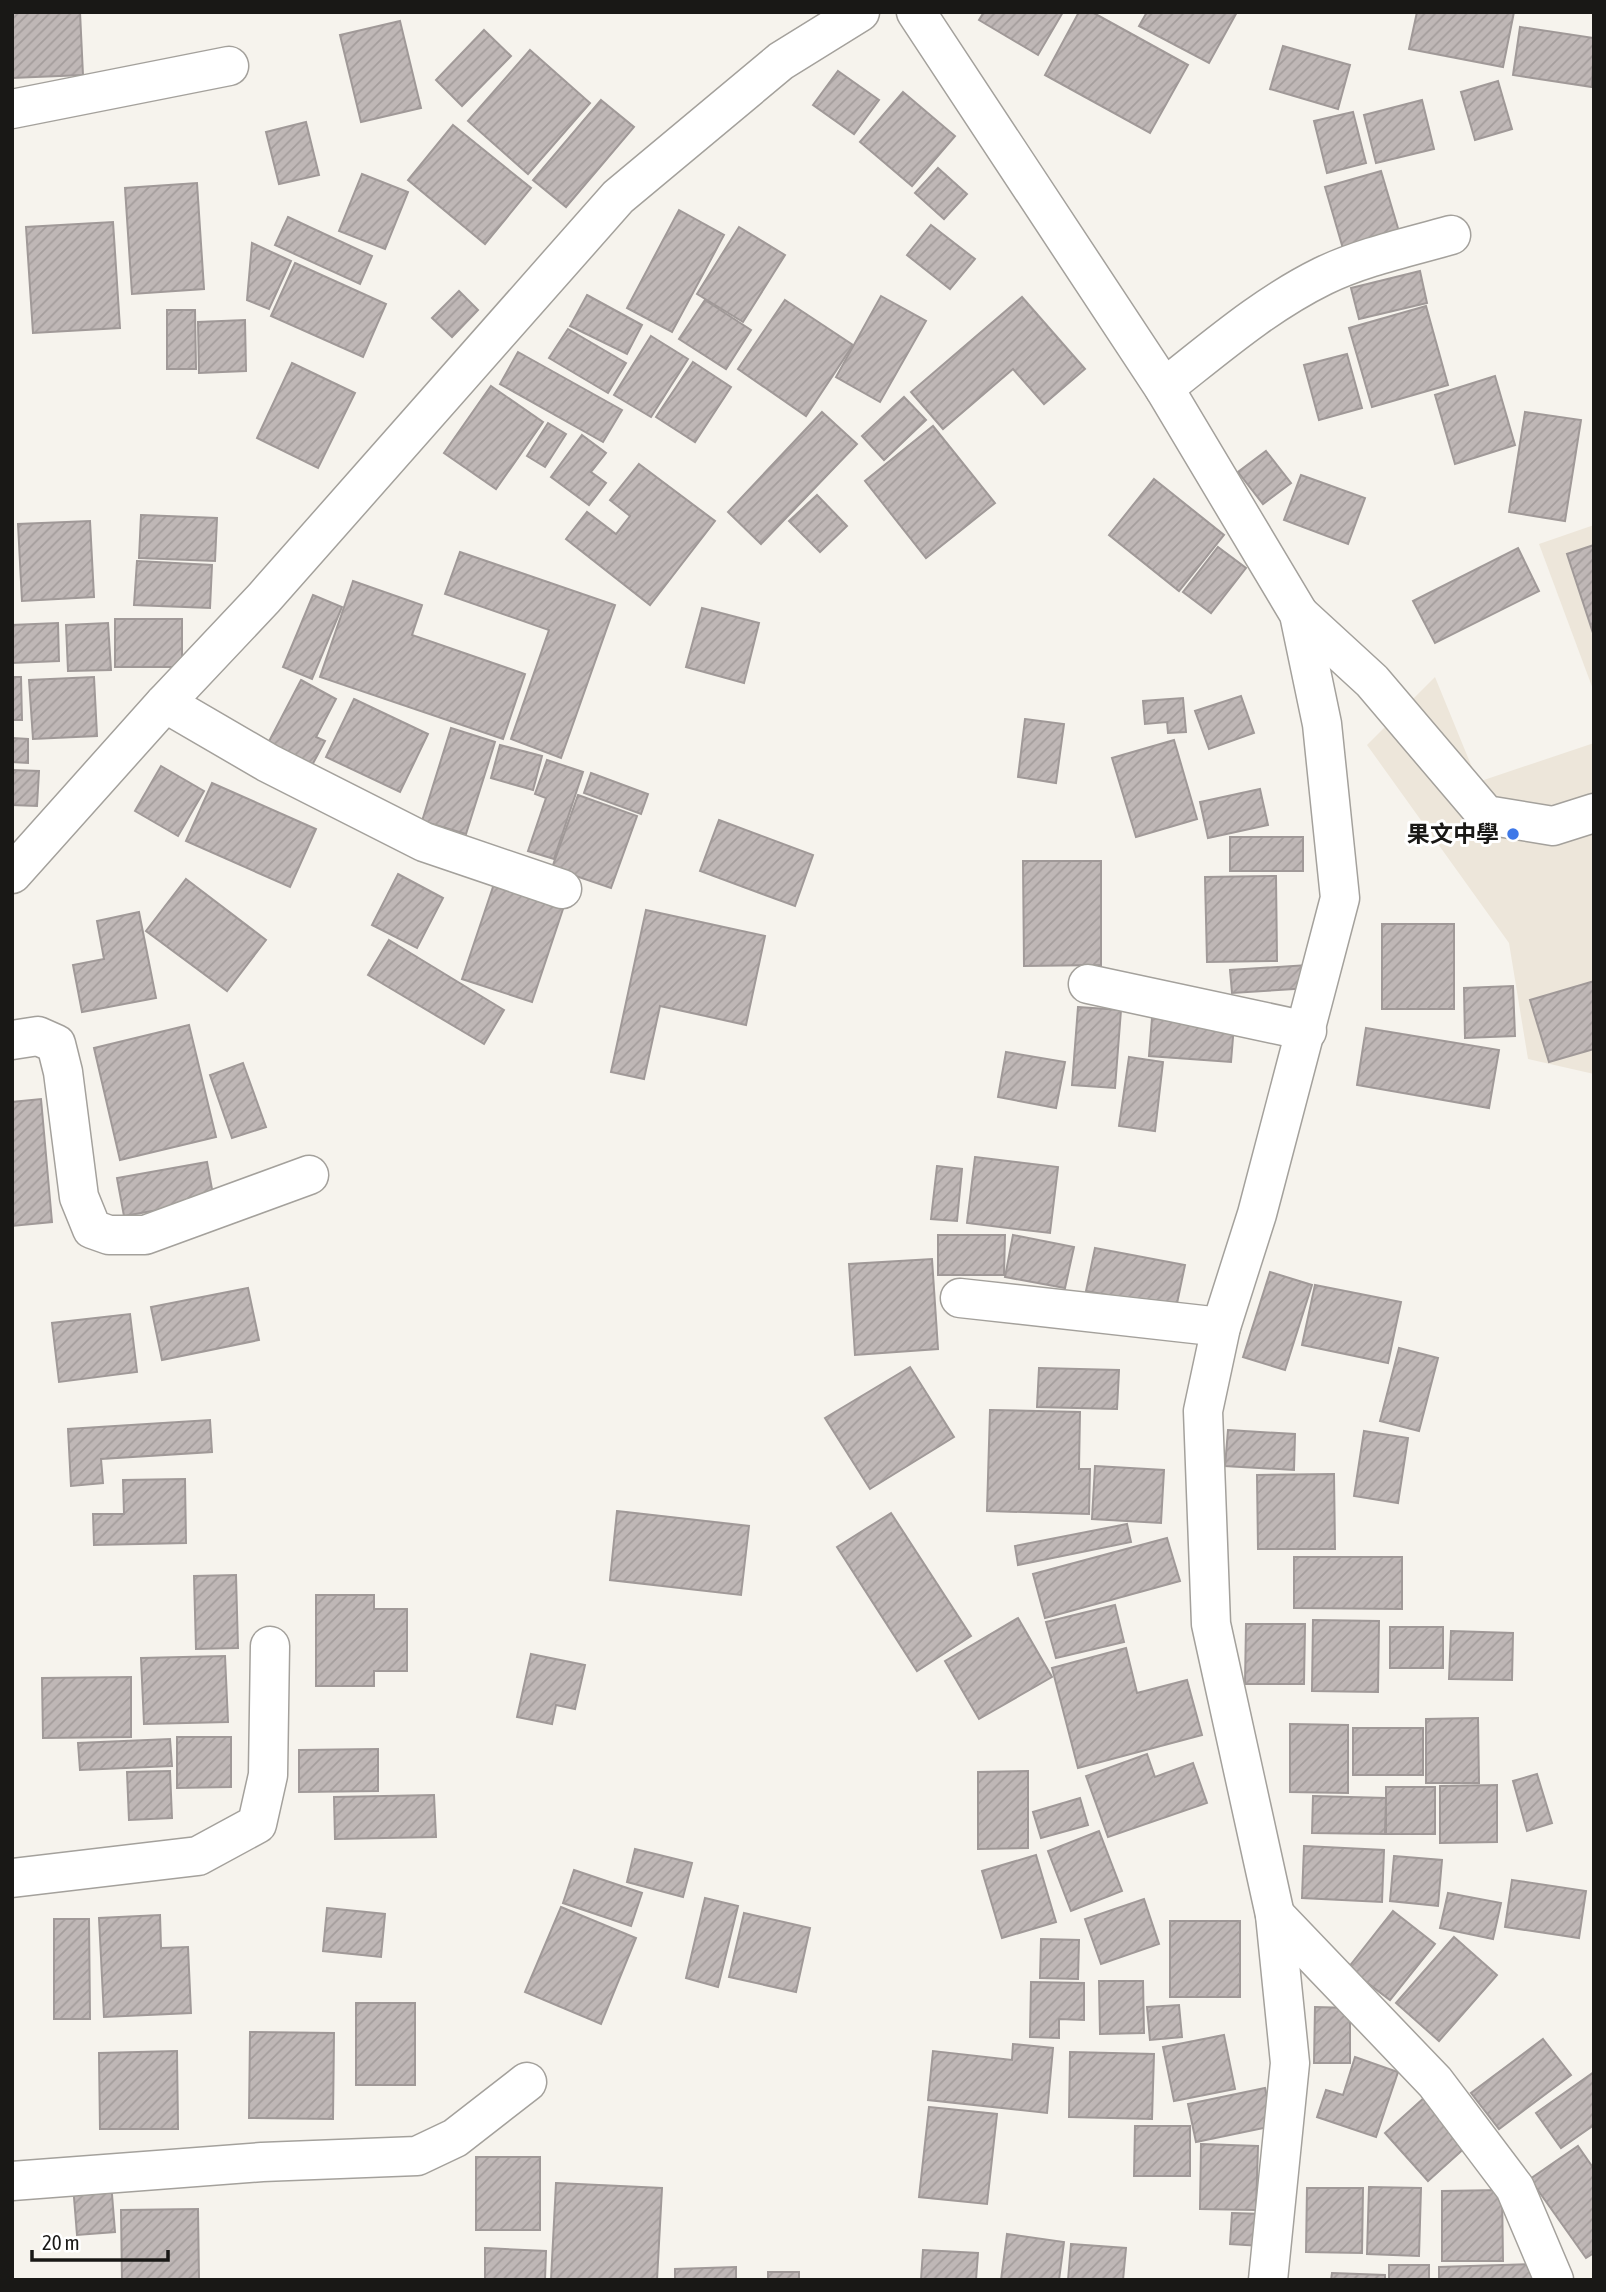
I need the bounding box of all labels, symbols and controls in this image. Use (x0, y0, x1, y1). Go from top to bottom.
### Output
place label: 果文中學 (1407, 821, 1499, 847)
marker: 果文中學 (1505, 826, 1521, 842)
scale bar (32, 2218, 168, 2262)
text: 20 m (42, 2230, 80, 2254)

